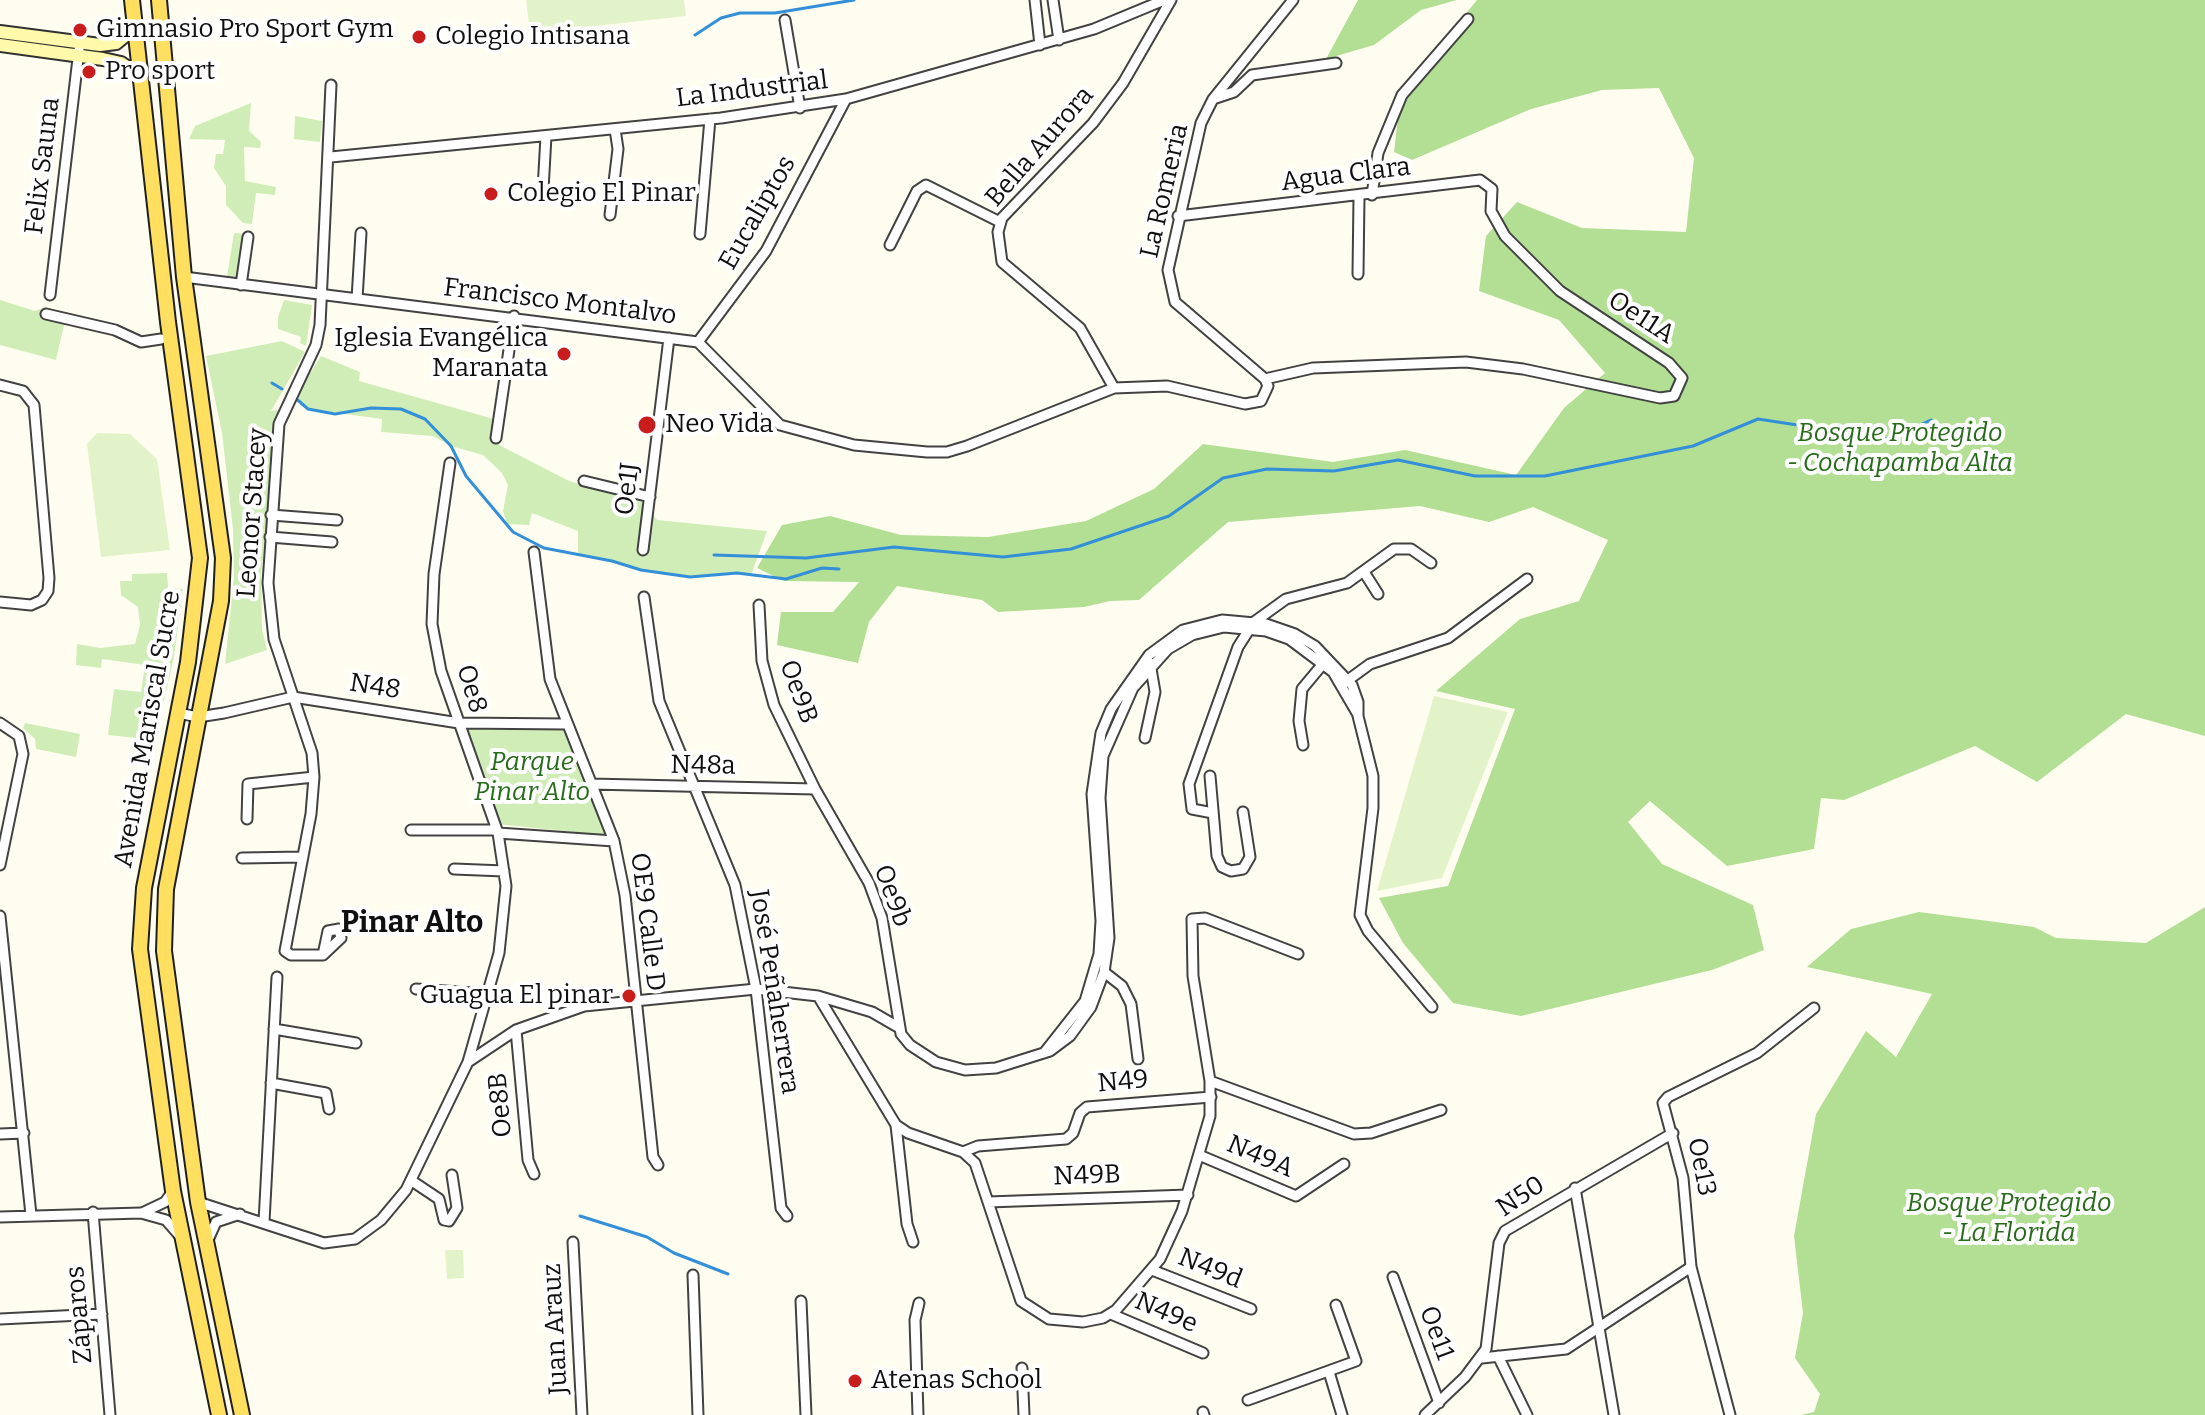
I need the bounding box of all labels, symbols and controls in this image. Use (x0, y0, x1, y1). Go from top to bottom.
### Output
place label: Gimnasio Pro Sport Gym (96, 14, 393, 46)
marker: Gimnasio Pro Sport Gym (71, 21, 89, 39)
place label: Colegio Intisana (435, 21, 630, 53)
marker: Colegio Intisana (410, 28, 428, 46)
place label: Pro sport (105, 56, 215, 88)
marker: Pro sport (80, 63, 98, 81)
street label: La Industrial (674, 65, 830, 115)
street label: Bella Aurora (979, 80, 1101, 214)
street label: Felix Sauna (19, 96, 67, 236)
street label: La Romeria (1134, 121, 1196, 261)
street label: Eucaliptos (713, 151, 803, 275)
street label: Agua Clara (1280, 152, 1412, 198)
place label: Colegio El Pinar (507, 178, 696, 210)
marker: Colegio El Pinar (482, 185, 500, 203)
street label: Francisco Montalvo (442, 272, 678, 332)
street label: Oe11A (1602, 285, 1680, 351)
place label: Iglesia Evangélica Maranata (334, 323, 548, 384)
marker: Iglesia Evangélica Maranata (555, 345, 573, 363)
place label: Neo Vida (665, 409, 773, 441)
marker: Neo Vida (636, 414, 658, 436)
park label: Bosque Protegido - Cochapamba Alta (1787, 418, 2013, 480)
street label: Leonor Stacey (232, 427, 274, 599)
street label: Oe1J (609, 461, 647, 517)
street label: Avenida Mariscal Sucre (108, 588, 188, 870)
street label: Oe9B (772, 656, 824, 728)
street label: Oe8 (449, 661, 493, 717)
street label: N48 (347, 668, 403, 706)
park label: Parque Pinar Alto (474, 747, 590, 808)
street label: N48a (670, 750, 736, 782)
street label: OE9 Calle D (623, 851, 671, 993)
street label: Oe9b (866, 861, 918, 931)
street label: José Peñaherrera (742, 888, 806, 1096)
district label: Pinar Alto (341, 906, 483, 942)
place label: Guagua El pinar (419, 980, 613, 1012)
marker: Guagua El pinar (620, 987, 638, 1005)
street label: N49 (1096, 1064, 1150, 1100)
street label: Oe8B (483, 1071, 519, 1139)
street label: N49A (1222, 1129, 1298, 1185)
street label: Oe13 (1680, 1135, 1722, 1199)
street label: N49B (1053, 1159, 1121, 1193)
street label: N50 (1491, 1170, 1551, 1224)
park label: Bosque Protegido - La Florida (1907, 1188, 2111, 1250)
street label: N49d (1173, 1242, 1247, 1296)
street label: Juan Arauz (537, 1263, 575, 1395)
street label: Záparos (60, 1265, 100, 1365)
street label: N49e (1130, 1286, 1202, 1340)
street label: Oe11 (1412, 1302, 1460, 1364)
place label: Atenas School (871, 1365, 1042, 1397)
marker: Atenas School (846, 1372, 864, 1390)

